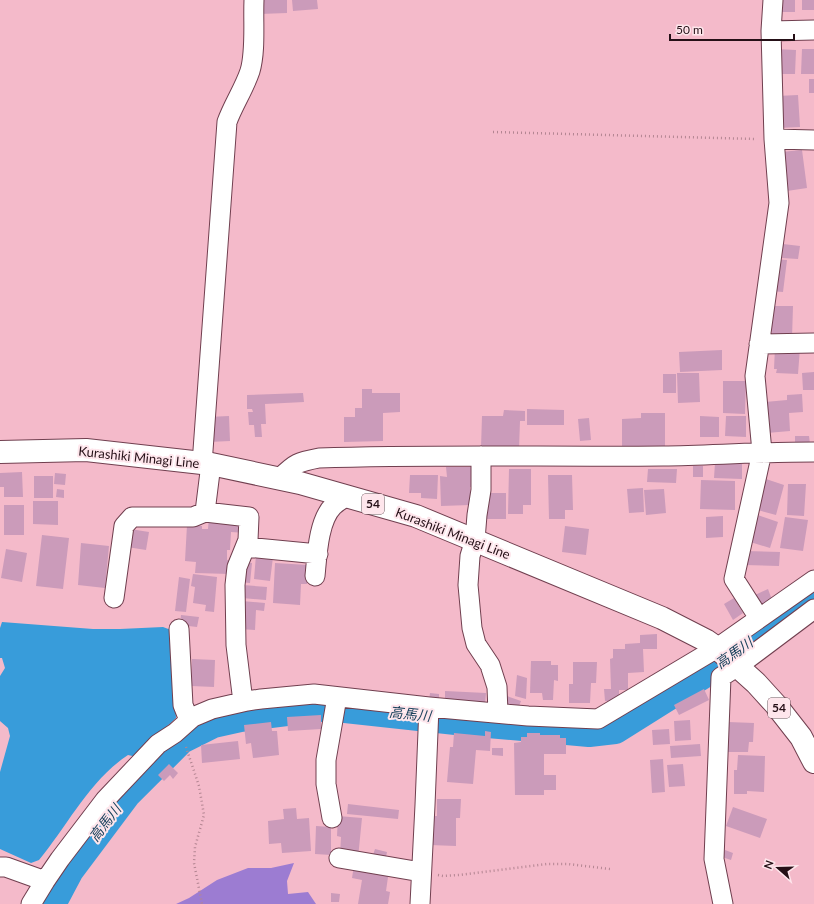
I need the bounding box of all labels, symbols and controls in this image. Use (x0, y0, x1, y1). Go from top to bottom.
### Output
scale bar (670, 16, 794, 42)
text: 50 m (676, 22, 703, 37)
street label: Kurashiki Minagi Line (78, 443, 200, 471)
road number: 54 (362, 494, 384, 514)
street label: Kurashiki Minagi Line (393, 504, 513, 562)
water label: 高馬川 (712, 632, 757, 672)
road number: 54 (768, 698, 790, 718)
water label: 高馬川 (388, 703, 434, 724)
water label: 高馬川 (85, 799, 125, 845)
north arrow (758, 848, 798, 888)
text: N (761, 858, 776, 871)

